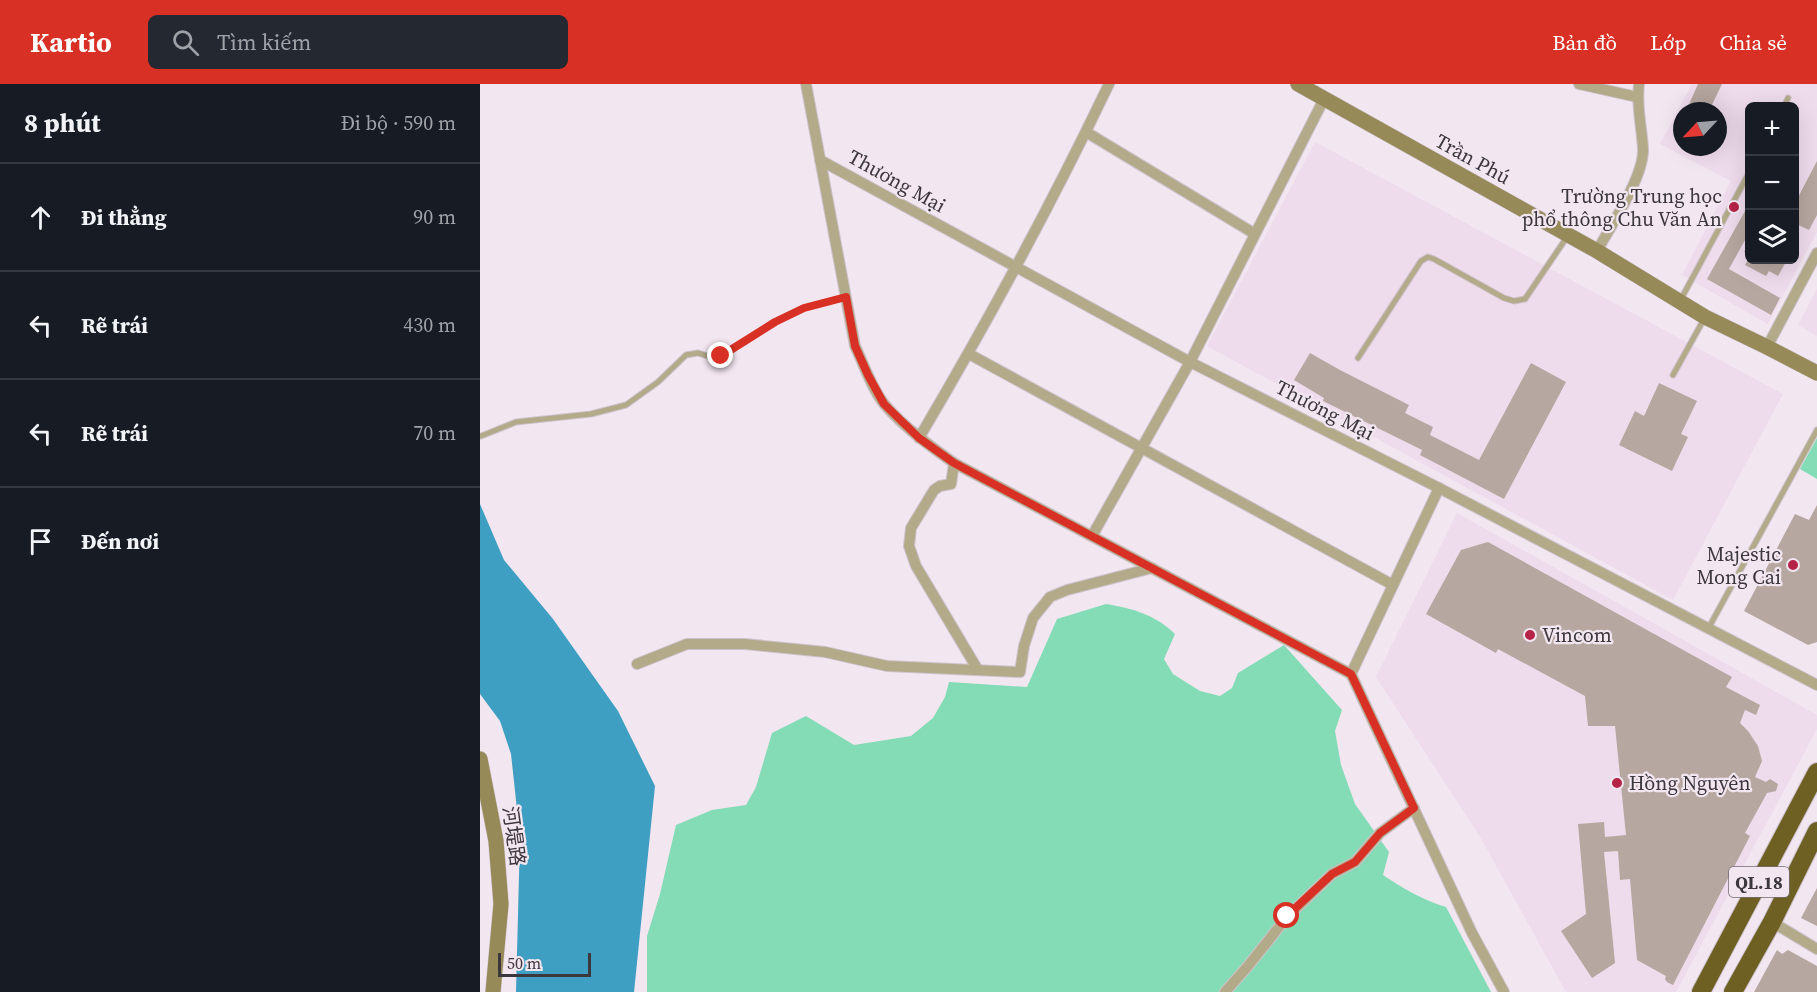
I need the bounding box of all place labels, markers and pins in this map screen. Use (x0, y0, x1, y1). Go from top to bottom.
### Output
place label: Trường Trung học phổ thông Chu Văn An (1522, 182, 1722, 233)
marker: Trường Trung học phổ thông Chu Văn An (1727, 200, 1741, 214)
place label: Majestic Mong Cai (1696, 540, 1781, 591)
marker: Majestic Mong Cai (1786, 558, 1800, 572)
place label: Vincom (1542, 621, 1612, 649)
marker: Vincom (1523, 628, 1537, 642)
place label: Hồng Nguyên (1629, 769, 1751, 797)
marker: Hồng Nguyên (1610, 776, 1624, 790)

